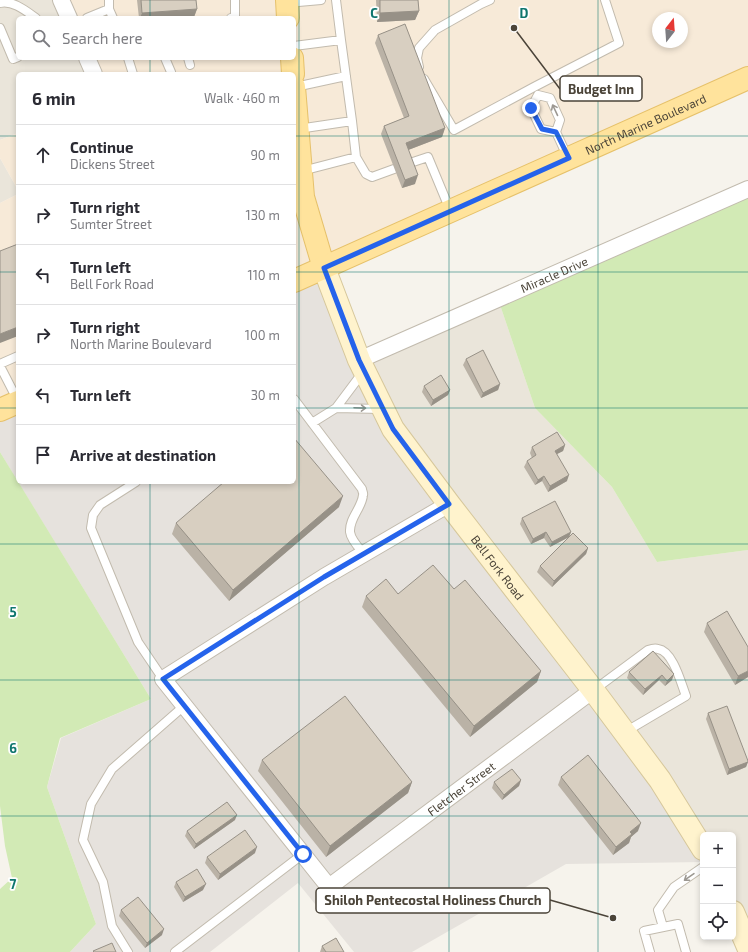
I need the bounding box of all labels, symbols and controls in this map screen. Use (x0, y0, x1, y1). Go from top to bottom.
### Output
text: C (370, 5, 378, 21)
text: D (520, 5, 529, 21)
north arrow (652, 12, 688, 48)
search box (16, 16, 296, 60)
icon: search (30, 27, 52, 49)
text: Search here (62, 29, 143, 47)
callout: Budget Inn (560, 76, 642, 101)
text: Budget Inn (568, 81, 634, 97)
text: 6 min (32, 88, 76, 108)
text: Walk · 460 m (204, 90, 280, 106)
street label: North Marine Boulevard (583, 91, 708, 157)
route end (522, 99, 540, 117)
one-way arrow (551, 104, 558, 116)
text: Continue (70, 138, 133, 156)
icon: ahead (32, 144, 54, 166)
text: 90 m (250, 147, 280, 163)
text: Dickens Street (70, 156, 155, 172)
text: Turn right (70, 198, 140, 216)
icon: right (32, 204, 54, 226)
text: 130 m (245, 207, 280, 223)
text: Sumter Street (70, 216, 152, 232)
street label: Miracle Drive (518, 253, 590, 295)
text: Turn left (70, 258, 131, 276)
icon: left (32, 264, 54, 286)
text: 110 m (248, 267, 280, 283)
text: Bell Fork Road (70, 276, 154, 292)
text: Turn right (70, 318, 140, 336)
icon: right (32, 324, 54, 346)
text: 100 m (245, 327, 280, 343)
text: North Marine Boulevard (70, 336, 212, 352)
icon: left (32, 384, 54, 406)
text: Turn left (70, 386, 131, 404)
text: 30 m (251, 387, 280, 403)
one-way arrow (353, 405, 366, 412)
icon: arrive (32, 444, 54, 466)
text: Arrive at destination (70, 446, 216, 464)
street label: Bell Fork Road (469, 532, 527, 602)
text: 5 (9, 604, 17, 620)
text: 6 (9, 740, 17, 756)
street label: Fletcher Street (424, 759, 498, 818)
map controls (700, 832, 736, 940)
button: + (700, 832, 736, 868)
route start (294, 845, 312, 863)
button: − (700, 868, 736, 904)
one-way arrow (683, 873, 694, 881)
text: 7 (10, 876, 17, 892)
callout: Shiloh Pentecostal Holiness Church (316, 888, 550, 913)
text: Shiloh Pentecostal Holiness Church (324, 892, 542, 908)
button: locate (700, 904, 736, 940)

